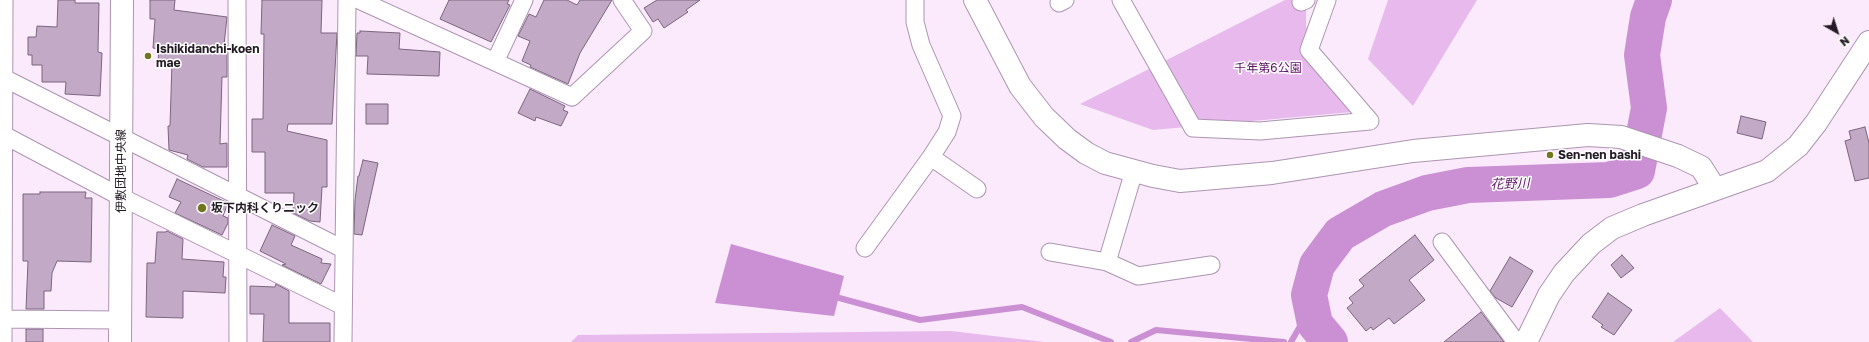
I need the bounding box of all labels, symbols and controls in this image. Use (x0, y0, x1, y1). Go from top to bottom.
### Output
north arrow (1817, 12, 1857, 52)
text: N (1838, 34, 1852, 49)
place label: Ishikidanchi-koen mae (156, 42, 259, 70)
marker: Ishikidanchi-koen mae (143, 51, 153, 61)
park label: 千年第6公園 (1234, 61, 1302, 75)
street label: 伊敷団地中央線 (114, 129, 128, 213)
place label: Sen-nen bashi (1558, 148, 1641, 162)
marker: Sen-nen bashi (1545, 150, 1555, 160)
water label: 花野川 (1490, 176, 1530, 192)
place label: 坂下内科くりニック (211, 201, 319, 215)
marker: 坂下内科くりニック (196, 202, 208, 214)

